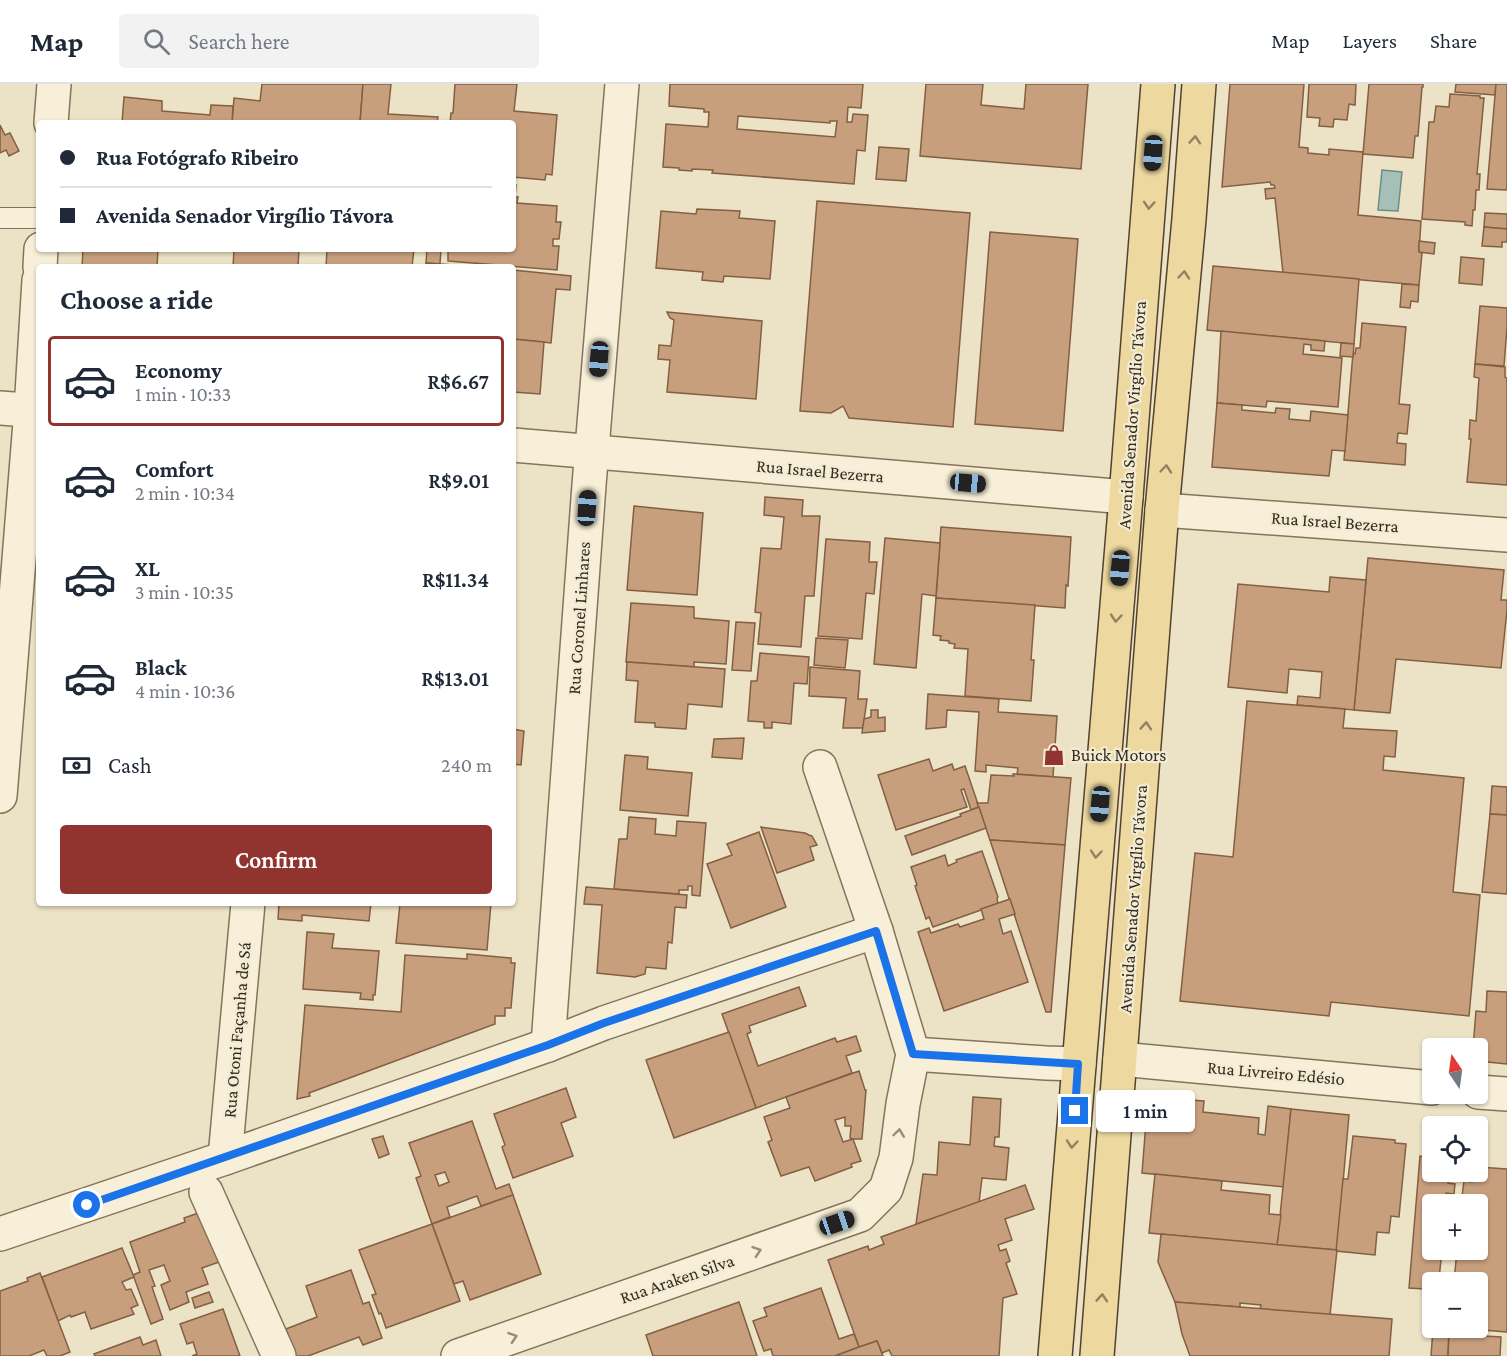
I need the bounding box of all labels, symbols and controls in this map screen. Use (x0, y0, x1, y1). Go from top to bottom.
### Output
search box (119, 14, 539, 68)
icon: search (140, 25, 173, 58)
text: Map (30, 26, 83, 57)
text: Search here (188, 29, 289, 54)
text: Map (1271, 29, 1310, 53)
text: Layers (1343, 29, 1397, 53)
text: Share (1430, 29, 1477, 53)
car (1143, 134, 1163, 172)
one-way arrow (1188, 135, 1201, 144)
text: Rua Fotógrafo Ribeiro (96, 145, 299, 170)
one-way arrow (1142, 201, 1155, 210)
text: Avenida Senador Virgílio Távora (96, 203, 394, 228)
one-way arrow (1177, 270, 1190, 280)
text: Choose a ride (60, 285, 213, 315)
street label: Avenida Senador Virgílio Távora (1114, 300, 1150, 530)
car (588, 340, 610, 378)
icon: car (63, 354, 117, 408)
text: Economy (135, 358, 222, 383)
text: R$6.67 (427, 369, 489, 394)
text: 1 min · 10:33 (135, 383, 231, 405)
icon: car (63, 453, 117, 507)
street label: Rua Israel Bezerra (755, 455, 885, 487)
text: Comfort (135, 457, 213, 482)
one-way arrow (1159, 465, 1172, 474)
text: R$9.01 (428, 468, 489, 493)
car (949, 472, 987, 494)
text: 2 min · 10:34 (135, 482, 235, 504)
car (577, 489, 597, 527)
street label: Rua Israel Bezerra (1270, 508, 1400, 536)
street label: Rua Coronel Linhares (564, 541, 594, 695)
car (1109, 549, 1131, 587)
icon: car (63, 552, 117, 606)
text: XL (135, 556, 160, 581)
text: R$11.34 (422, 567, 489, 592)
text: 3 min · 10:35 (135, 581, 234, 603)
one-way arrow (1110, 614, 1123, 623)
icon: car (63, 651, 117, 705)
text: Black (135, 655, 187, 680)
text: R$13.01 (421, 666, 489, 691)
text: 4 min · 10:36 (135, 680, 236, 702)
one-way arrow (1139, 722, 1152, 731)
shop icon: Buick Motors (1042, 743, 1066, 767)
place label: Buick Motors (1071, 745, 1166, 765)
icon: cash (60, 749, 93, 782)
text: Cash (108, 753, 152, 778)
text: 240 m (441, 754, 492, 776)
street label: Avenida Senador Virgílio Távora (1115, 784, 1151, 1014)
car (1089, 785, 1111, 823)
button: Confirm (60, 825, 492, 894)
one-way arrow (1090, 850, 1103, 859)
street label: Rua Otoni Façanha de Sá (219, 941, 255, 1119)
north arrow (1422, 1038, 1488, 1104)
map controls (1422, 1038, 1488, 1338)
street label: Rua Livreiro Edésio (1206, 1057, 1346, 1089)
callout: 1 min (1096, 1090, 1195, 1132)
route end (1061, 1097, 1088, 1124)
text: 1 min (1123, 1100, 1168, 1122)
button: locate (1422, 1116, 1488, 1182)
one-way arrow (893, 1128, 905, 1137)
one-way arrow (1066, 1139, 1079, 1148)
route start (73, 1191, 100, 1218)
button: + (1422, 1194, 1488, 1260)
car (817, 1209, 857, 1237)
one-way arrow (751, 1246, 762, 1259)
street label: Rua Araken Silva (617, 1250, 737, 1308)
button: − (1422, 1272, 1488, 1338)
one-way arrow (1095, 1293, 1108, 1302)
one-way arrow (508, 1331, 518, 1344)

